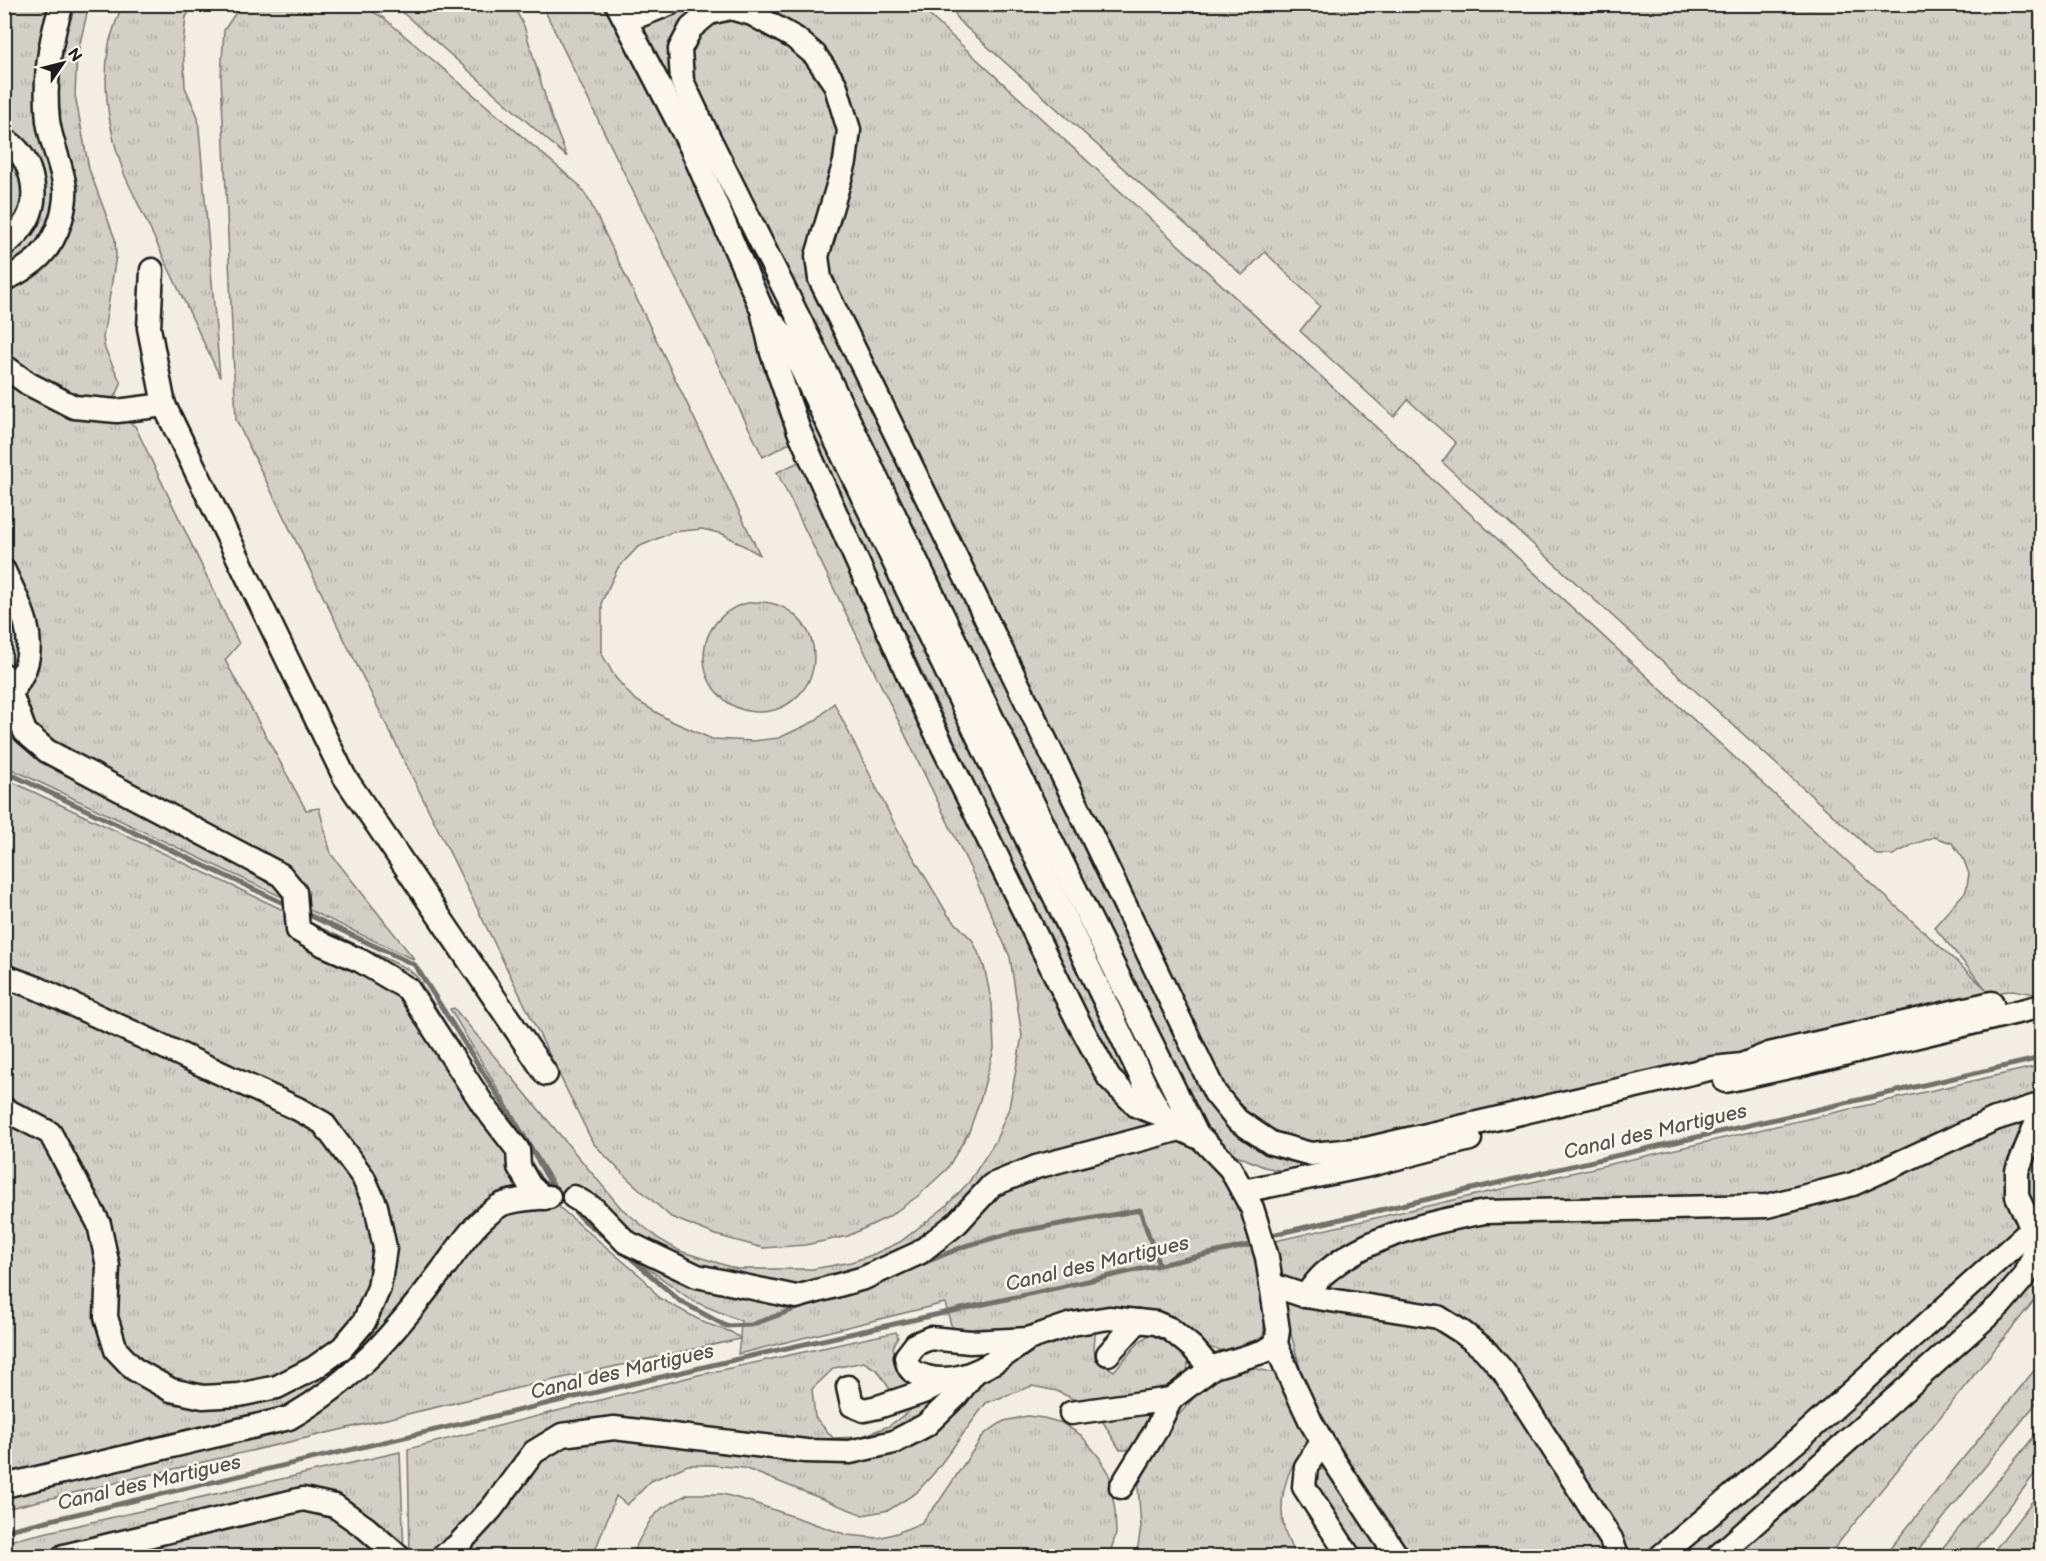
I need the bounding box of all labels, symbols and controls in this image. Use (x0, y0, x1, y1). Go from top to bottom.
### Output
north arrow (33, 33, 93, 93)
text: N (63, 45, 85, 66)
water label: Canal des Martigues (1561, 1099, 1749, 1165)
water label: Canal des Martigues (1003, 1231, 1191, 1297)
water label: Canal des Martigues (528, 1339, 716, 1405)
water label: Canal des Martigues (55, 1450, 243, 1516)

